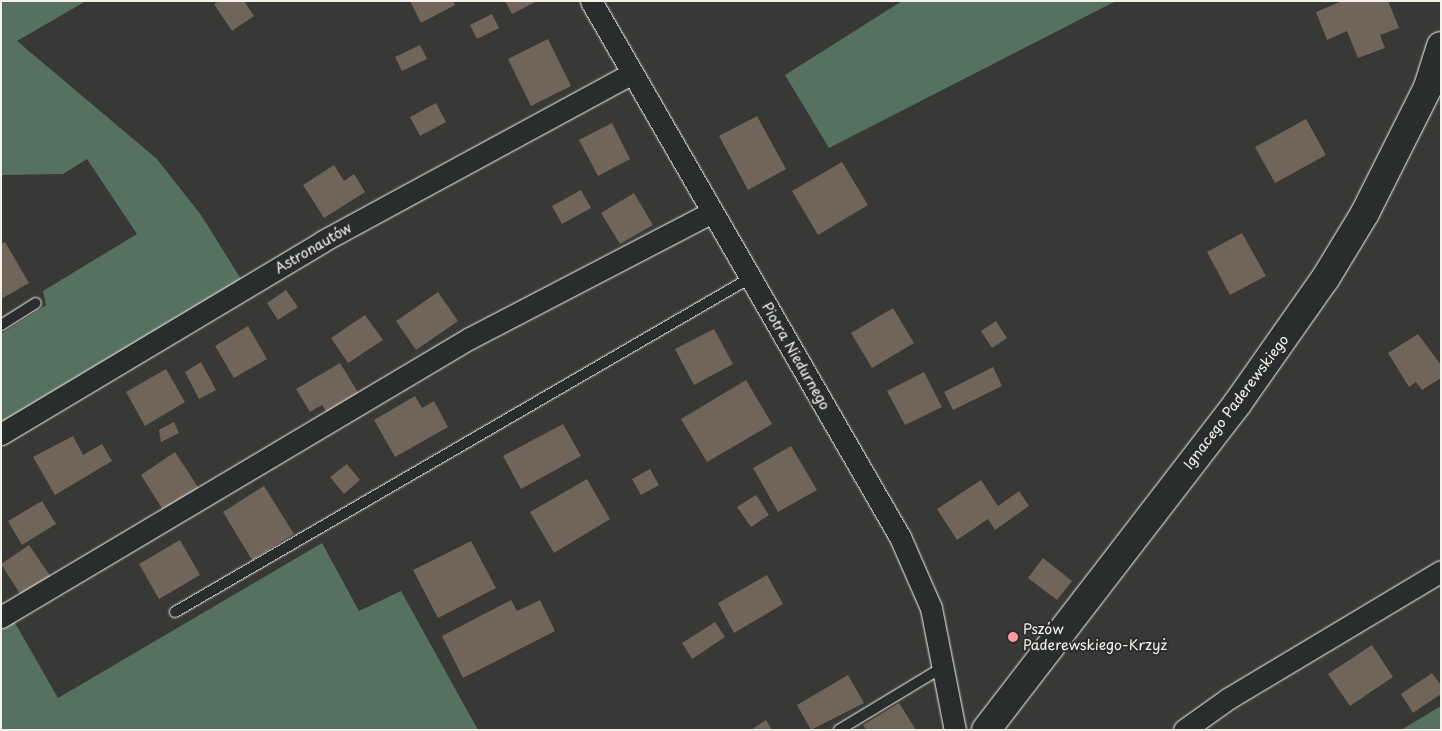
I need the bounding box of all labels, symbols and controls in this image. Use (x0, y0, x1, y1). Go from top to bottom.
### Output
street label: Astronautów (271, 219, 355, 277)
street label: Piotra Niedurnego (758, 299, 834, 413)
street label: Ignacego Paderewskiego (1180, 331, 1292, 473)
place label: Pszów Paderewskiego-Krzyż (1023, 621, 1167, 654)
marker: Pszów Paderewskiego-Krzyż (1007, 631, 1019, 643)

